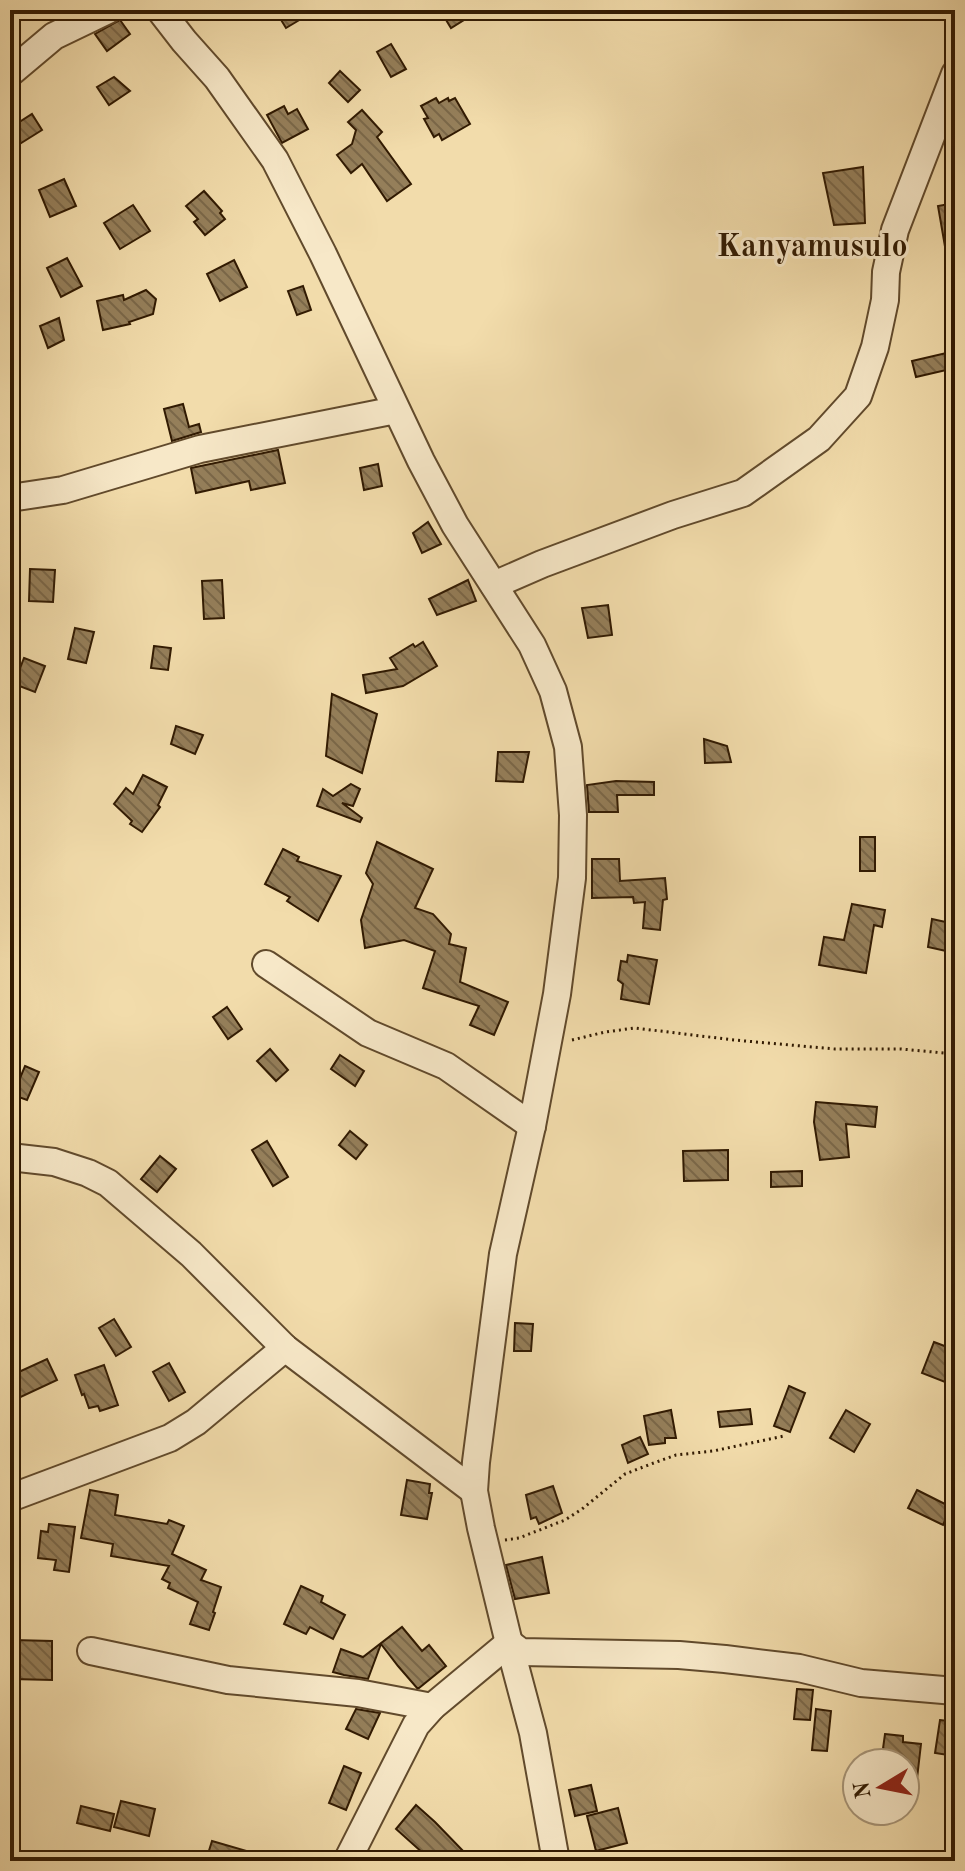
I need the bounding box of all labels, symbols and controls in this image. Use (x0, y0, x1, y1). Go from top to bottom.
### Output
district label: Kanyamusulo (716, 232, 908, 264)
north arrow (841, 1747, 921, 1827)
text: N (851, 1780, 876, 1800)

